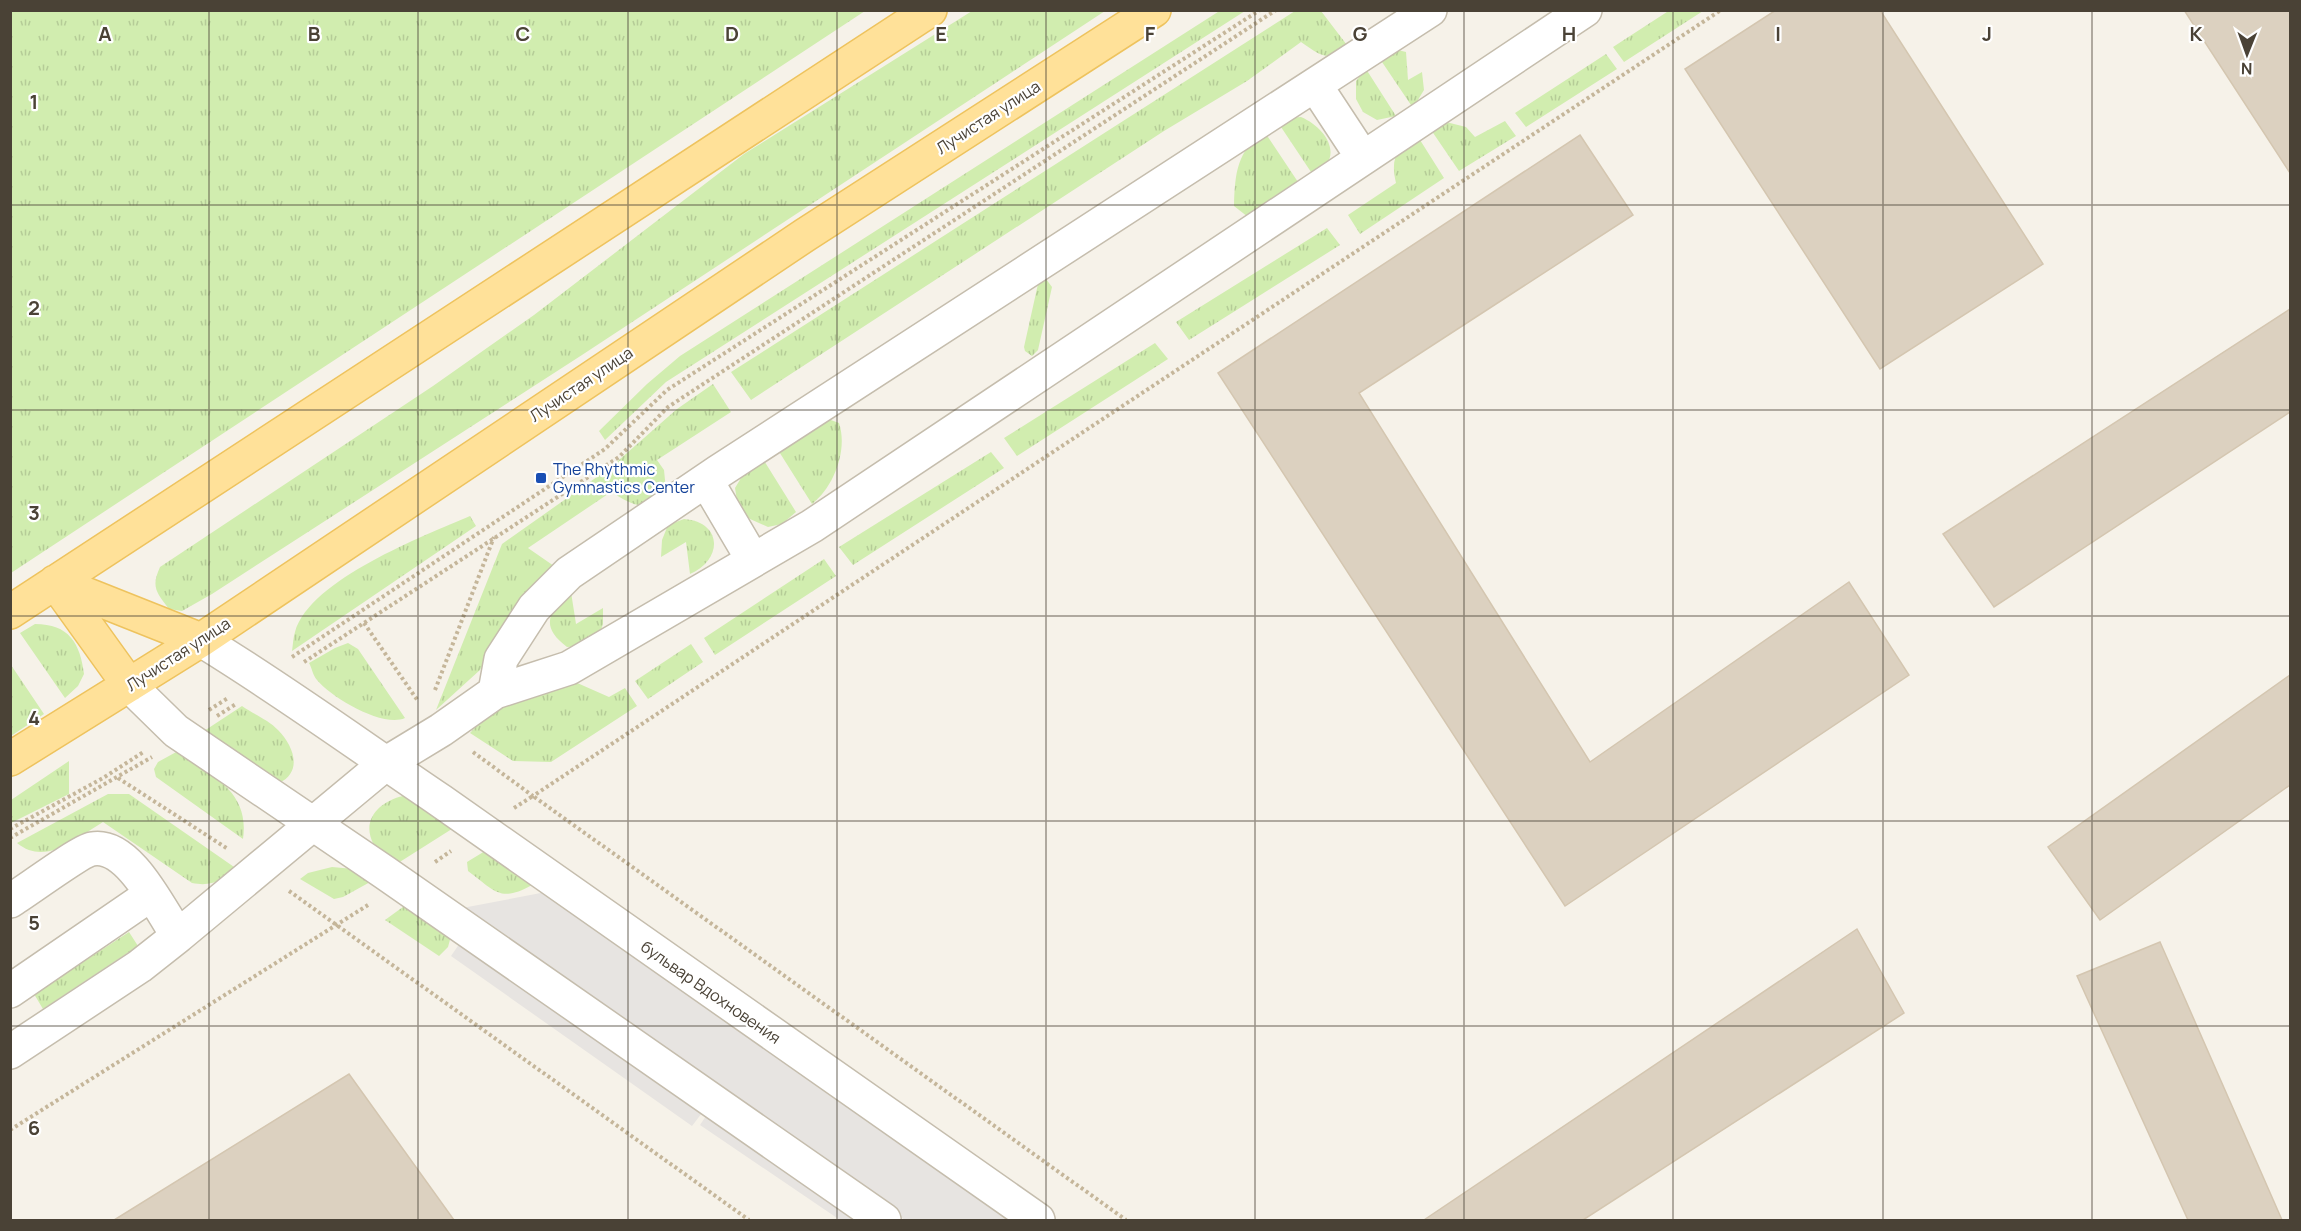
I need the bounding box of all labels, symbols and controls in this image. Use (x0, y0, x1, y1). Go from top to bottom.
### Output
text: A (98, 20, 112, 47)
text: B (308, 20, 321, 47)
text: C (516, 20, 530, 47)
text: D (725, 20, 739, 47)
text: E (935, 20, 947, 47)
text: F (1145, 20, 1156, 47)
text: G (1353, 20, 1368, 47)
text: H (1562, 20, 1576, 47)
text: I (1775, 20, 1781, 47)
text: J (1982, 20, 1992, 47)
text: K (2190, 20, 2203, 47)
north arrow (2217, 24, 2277, 84)
text: N (2241, 58, 2253, 80)
street label: Лучистая улица (932, 75, 1044, 159)
text: 1 (30, 88, 38, 115)
text: 2 (28, 294, 40, 321)
street label: Лучистая улица (525, 341, 637, 427)
place label: The Rhythmic Gymnastics Center (553, 458, 695, 498)
marker: The Rhythmic Gymnastics Center (534, 471, 548, 485)
text: 3 (28, 499, 40, 526)
street label: Лучистая улица (122, 612, 234, 696)
text: 4 (28, 704, 40, 731)
text: 5 (28, 909, 40, 936)
street label: бульвар Вдохновения (637, 935, 785, 1049)
text: 6 (28, 1114, 40, 1141)

